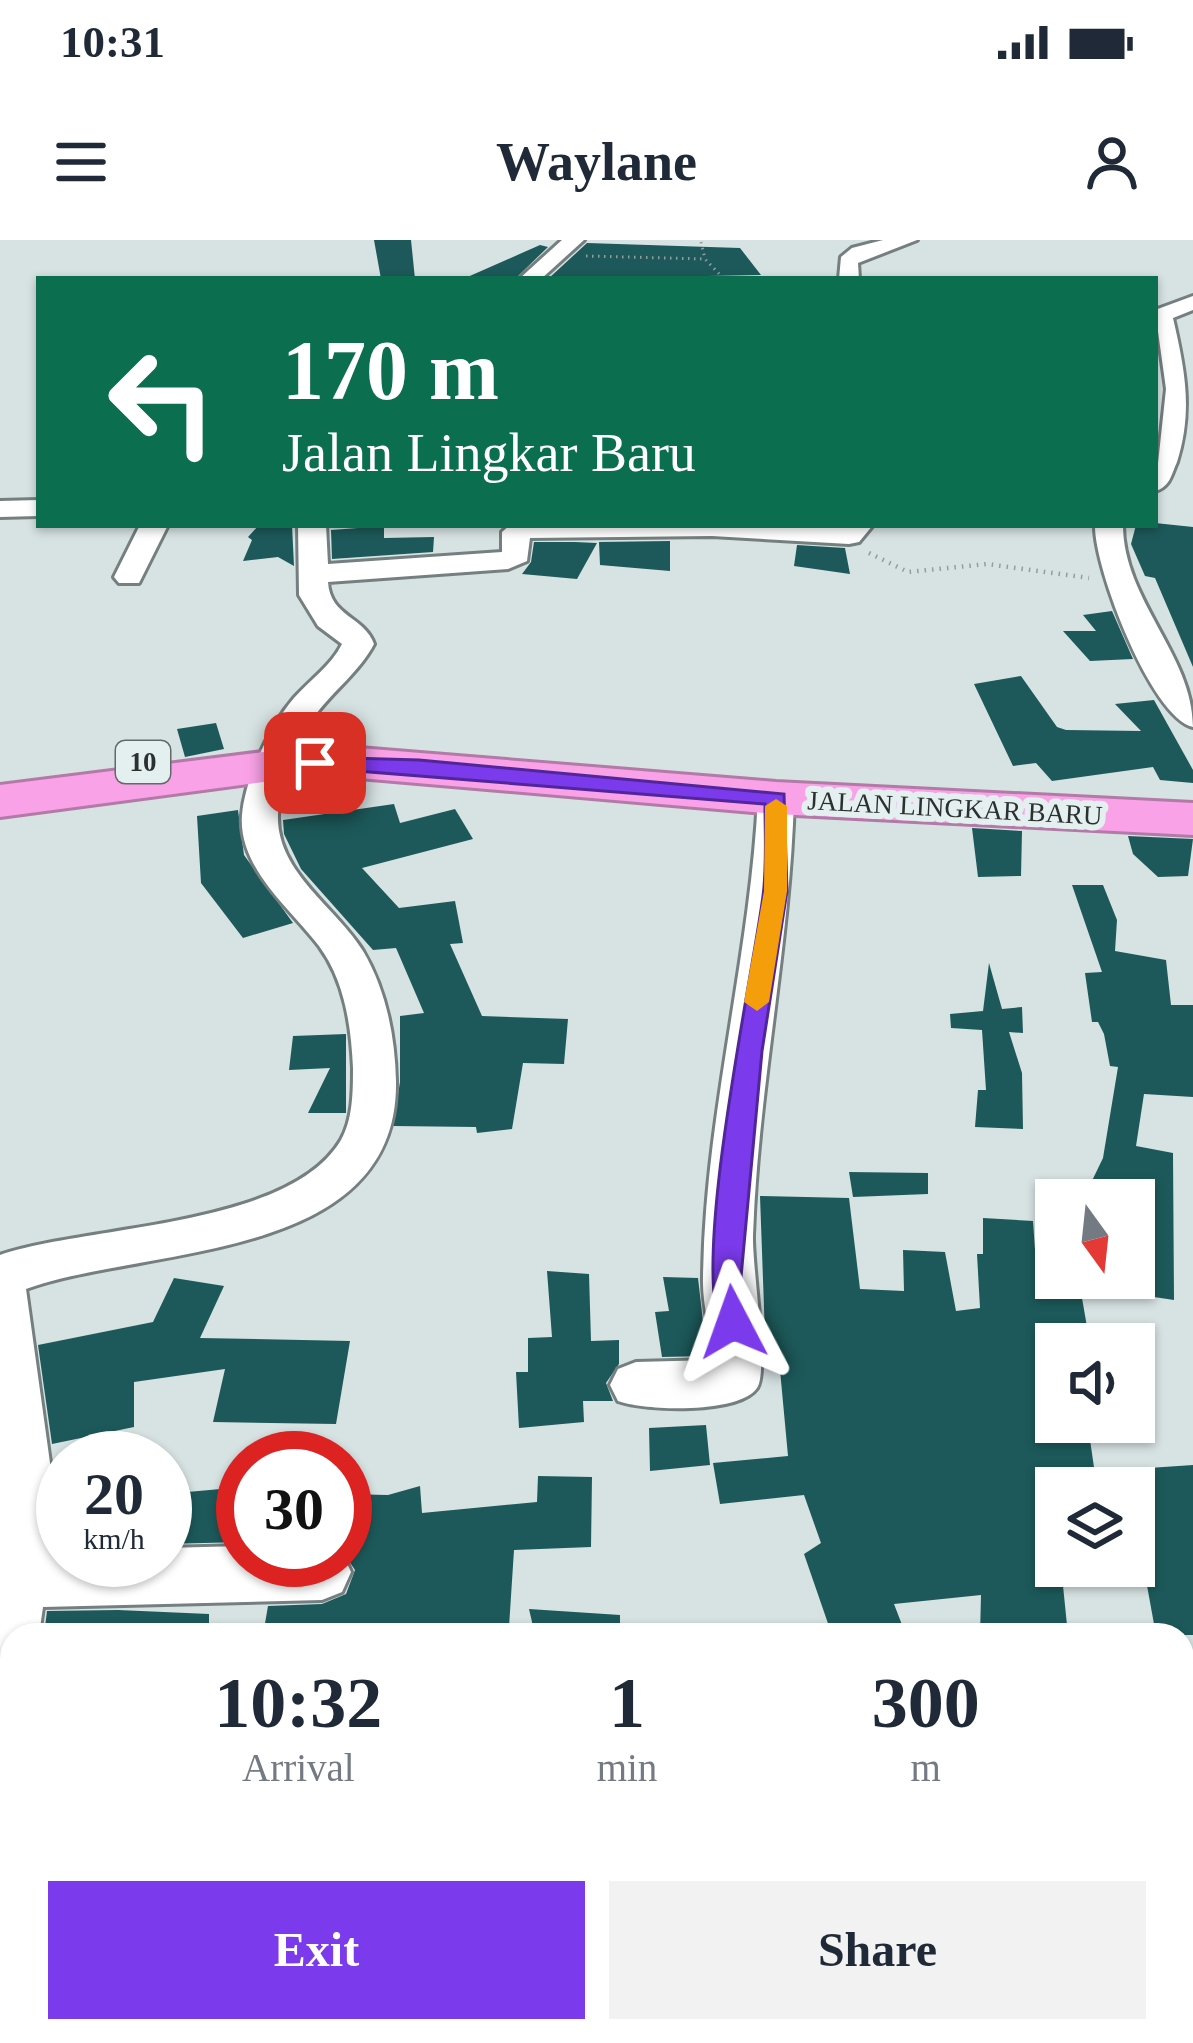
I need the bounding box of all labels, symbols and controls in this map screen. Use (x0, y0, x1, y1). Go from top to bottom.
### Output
text: 10:31 (60, 17, 165, 67)
icon: menu (48, 129, 114, 195)
icon: person (1079, 129, 1145, 195)
text: Waylane (496, 132, 697, 192)
icon: left (84, 324, 240, 480)
text: 170 m (282, 324, 499, 417)
text: Jalan Lingkar Baru (282, 423, 696, 483)
pin (264, 712, 366, 814)
icon: arrive (282, 730, 348, 796)
road number: 10 (116, 741, 170, 783)
street label: JALAN LINGKAR BARU (807, 785, 1103, 831)
north arrow (1035, 1179, 1155, 1299)
map controls (1035, 1179, 1155, 1587)
position arrow (670, 1259, 796, 1385)
button: sound (1035, 1323, 1155, 1443)
speed limit sign: 30 (216, 1431, 372, 1587)
text: 20 (84, 1461, 144, 1527)
button: layers (1035, 1467, 1155, 1587)
text: km/h (83, 1522, 145, 1555)
text: 10:32 (214, 1663, 382, 1743)
text: 1 (609, 1663, 645, 1743)
text: 300 (872, 1663, 980, 1743)
text: Arrival (242, 1746, 355, 1789)
text: min (597, 1746, 657, 1789)
text: m (910, 1746, 941, 1789)
button: Exit (48, 1881, 585, 2019)
button: Share (609, 1881, 1146, 2019)

